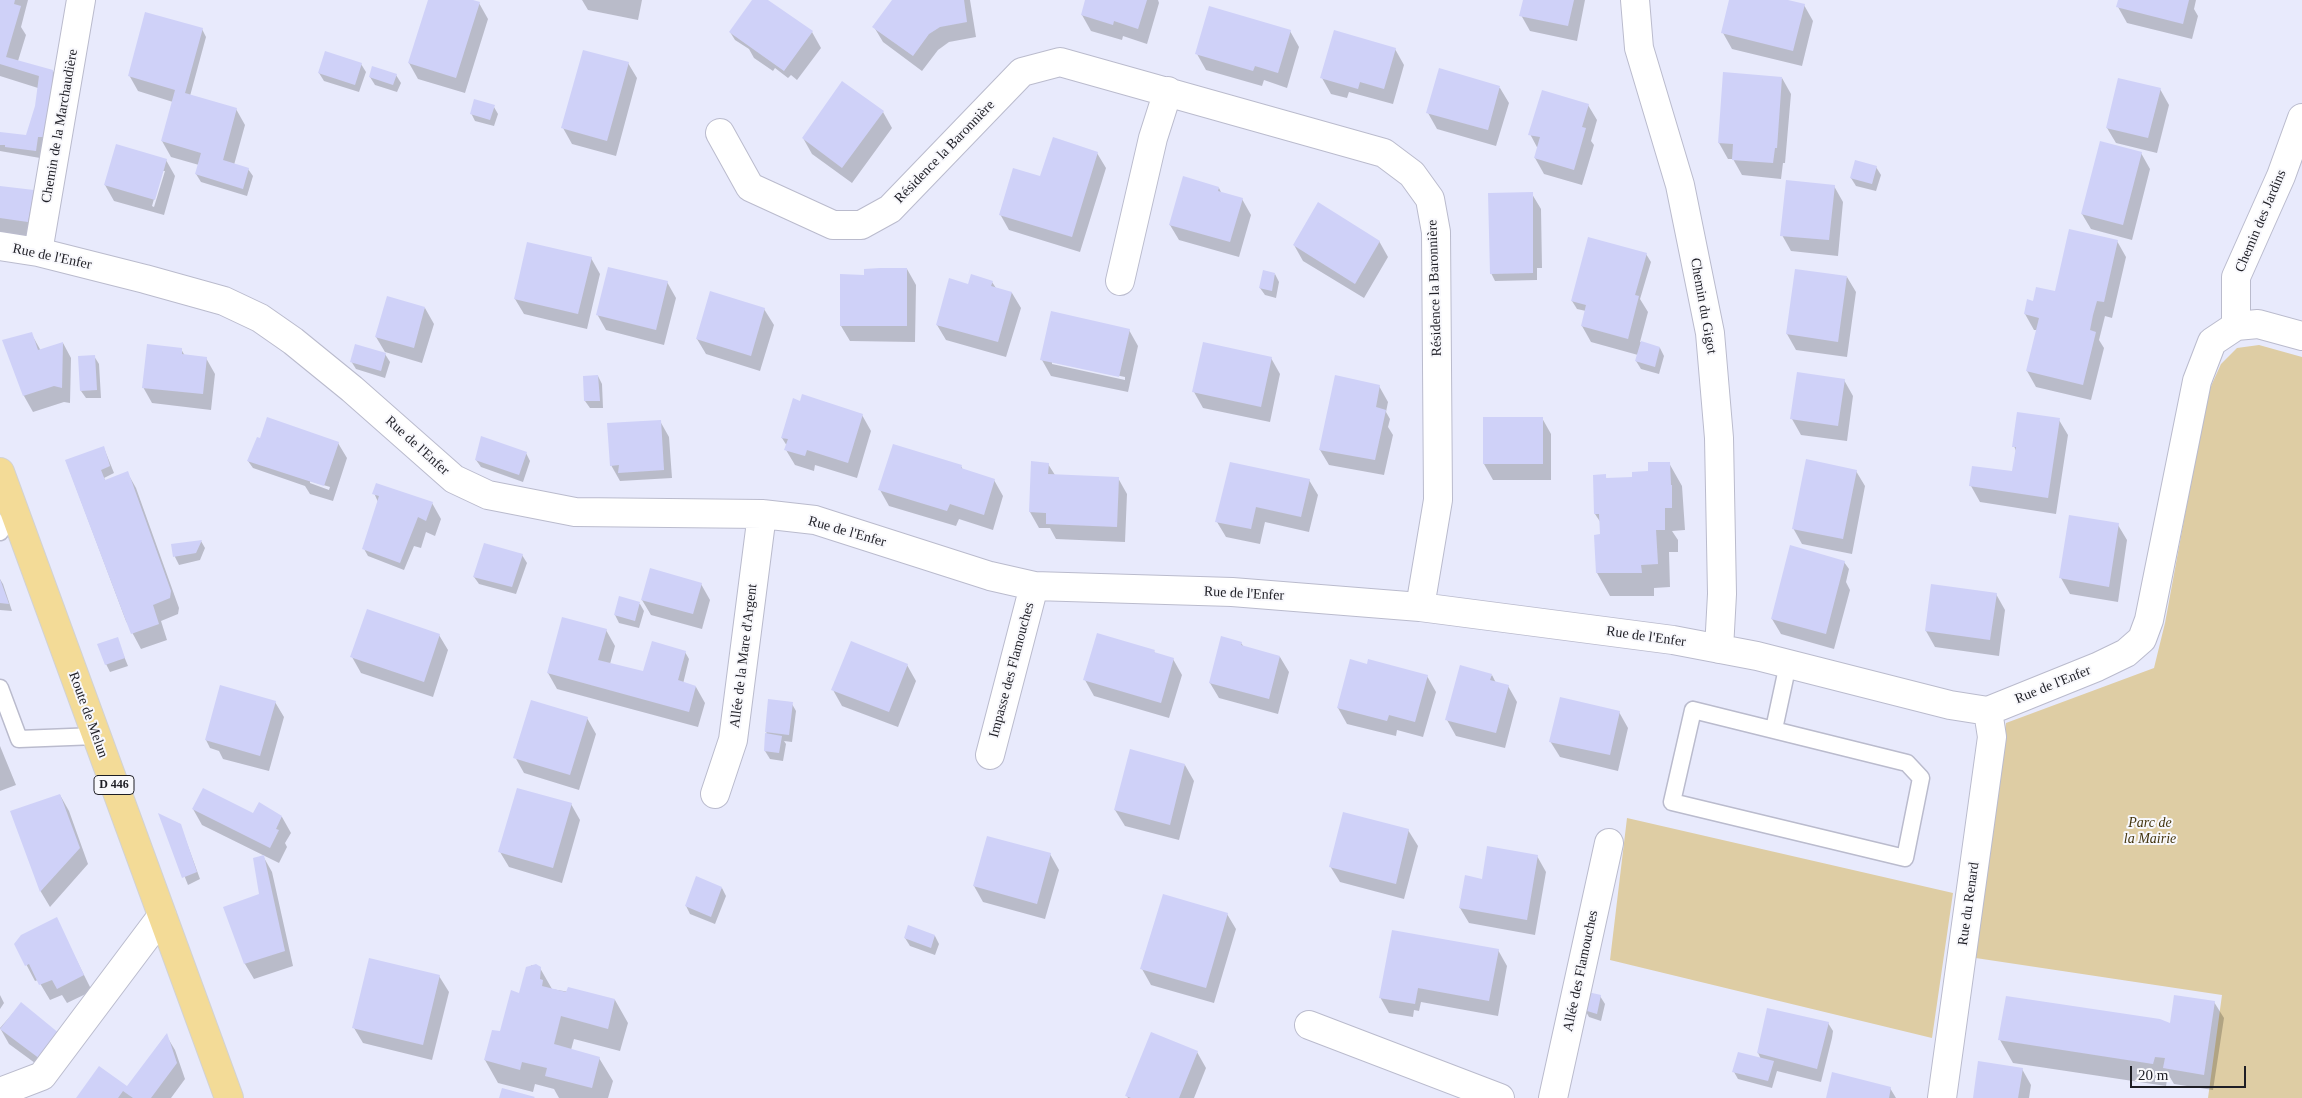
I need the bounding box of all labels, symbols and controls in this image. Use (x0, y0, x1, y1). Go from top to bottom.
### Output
street label: Chemin de la Marchaudière (38, 48, 82, 204)
street label: Résidence la Baronnière (891, 97, 999, 207)
street label: Chemin des Jardins (2232, 167, 2290, 275)
street label: Résidence la Baronnière (1424, 219, 1446, 357)
street label: Rue de l'Enfer (11, 240, 93, 274)
street label: Chemin du Gigot (1686, 257, 1720, 355)
street label: Rue de l'Enfer (382, 413, 452, 479)
street label: Rue de l'Enfer (806, 513, 888, 551)
street label: Allée de la Mare d'Argent (727, 583, 761, 729)
street label: Rue de l'Enfer (1203, 584, 1285, 604)
street label: Impasse des Flamouches (986, 601, 1038, 739)
street label: Rue de l'Enfer (1605, 623, 1687, 651)
street label: Rue de l'Enfer (2013, 662, 2093, 708)
street label: Route de Melun (65, 670, 111, 760)
road number: D 446 (94, 776, 134, 794)
park label: Parc de la Mairie (2124, 815, 2176, 848)
street label: Rue du Renard (1955, 861, 1983, 947)
street label: Allée des Flamouches (1560, 909, 1602, 1033)
scale bar (2132, 1056, 2248, 1088)
text: 20 m (2138, 1067, 2168, 1083)

